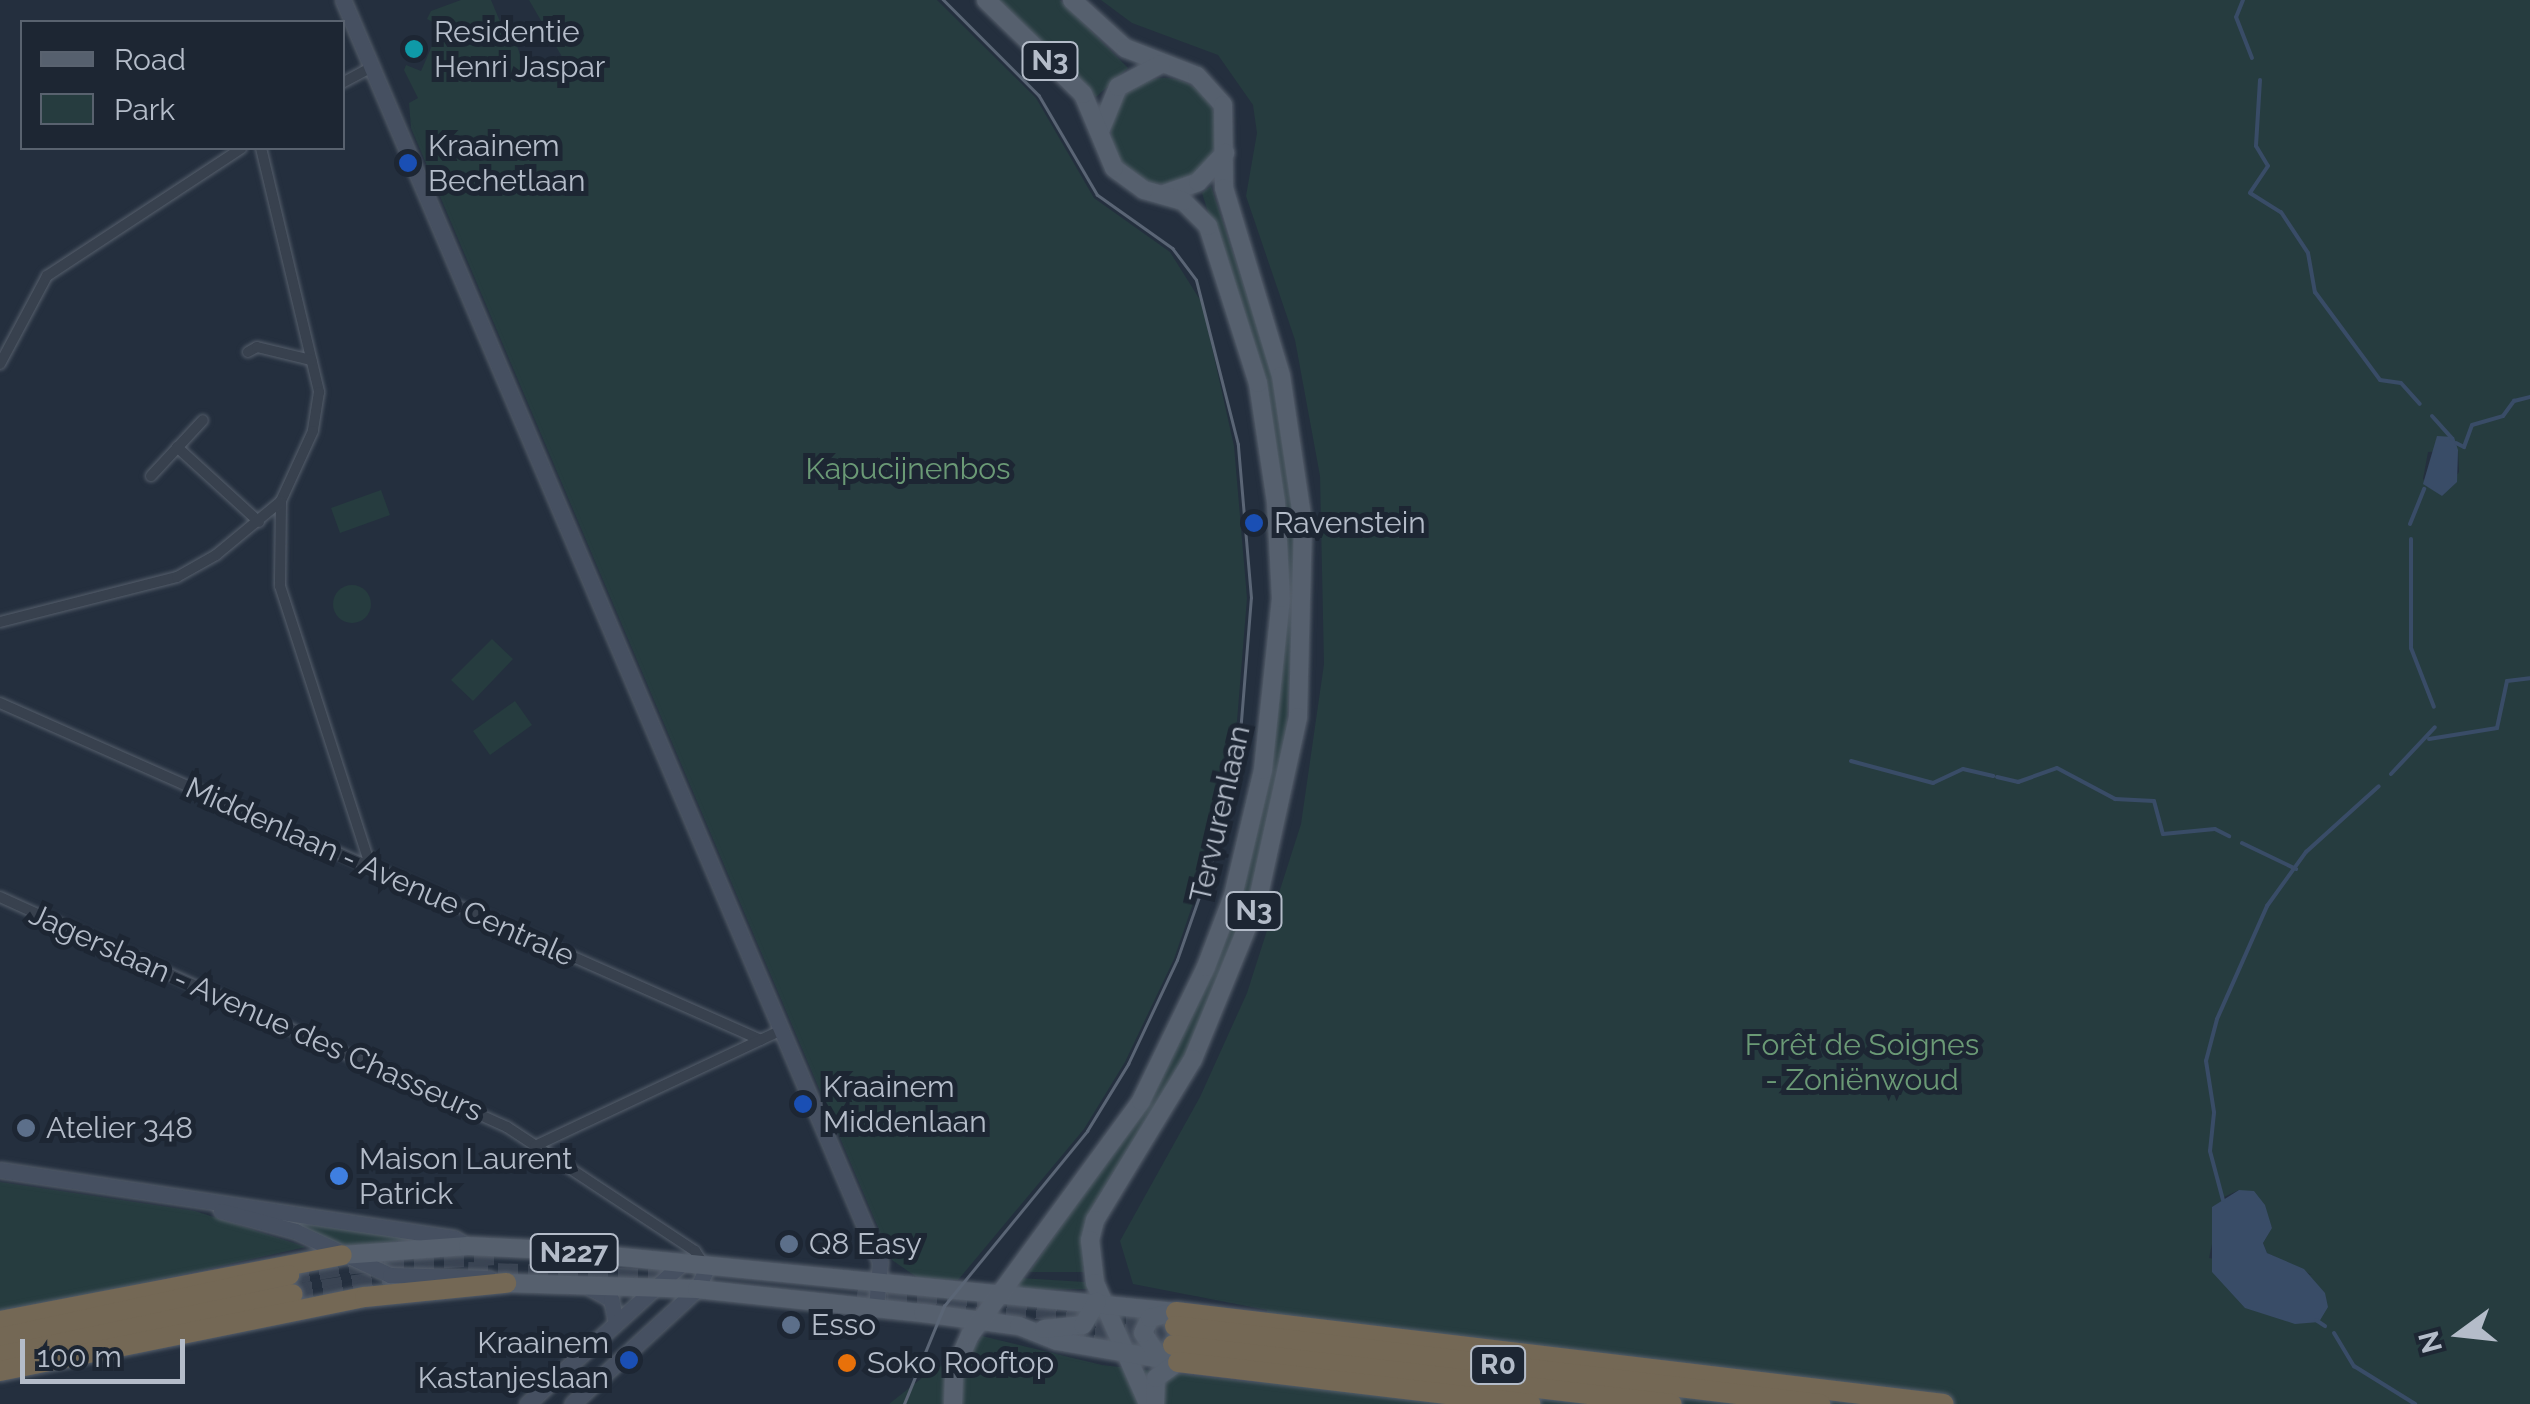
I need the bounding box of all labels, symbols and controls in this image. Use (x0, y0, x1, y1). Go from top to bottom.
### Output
place label: Residentie Henri Jaspar (434, 14, 606, 84)
legend (20, 20, 345, 150)
marker: Residentie Henri Jaspar (403, 38, 425, 60)
road number: N3 (1020, 38, 1080, 84)
text: Road (114, 42, 186, 77)
text: Park (114, 92, 175, 127)
place label: Kraainem Bechetlaan (428, 128, 585, 198)
marker: Kraainem Bechetlaan (397, 152, 419, 174)
park label: Kapucijnenbos (805, 451, 1011, 487)
place label: Ravenstein (1274, 505, 1426, 541)
marker: Ravenstein (1243, 512, 1265, 534)
street label: Tervurenlaan (1182, 722, 1258, 906)
street label: Middenlaan - Avenue Centrale (180, 770, 580, 974)
road number: N3 (1224, 888, 1284, 934)
street label: Jagerslaan - Avenue des Chasseurs (23, 896, 489, 1130)
park label: Forêt de Soignes - Zoniënwoud (1745, 1027, 1979, 1098)
place label: Kraainem Middenlaan (823, 1069, 987, 1140)
marker: Kraainem Middenlaan (792, 1093, 814, 1115)
place label: Atelier 348 (46, 1110, 194, 1146)
marker: Atelier 348 (15, 1117, 37, 1139)
place label: Maison Laurent Patrick (359, 1141, 572, 1212)
marker: Maison Laurent Patrick (328, 1165, 350, 1187)
place label: Q8 Easy (809, 1226, 922, 1262)
road number: N227 (529, 1230, 619, 1276)
marker: Q8 Easy (778, 1233, 800, 1255)
north arrow (2410, 1284, 2510, 1384)
place label: Esso (811, 1307, 876, 1343)
marker: Esso (780, 1314, 802, 1336)
scale bar (25, 1319, 190, 1381)
place label: Kraainem Kastanjeslaan (418, 1325, 609, 1396)
text: N (2412, 1327, 2449, 1356)
text: 100 m (37, 1339, 122, 1374)
road number: R0 (1468, 1342, 1528, 1388)
place label: Soko Rooftop (867, 1345, 1054, 1381)
marker: Kraainem Kastanjeslaan (618, 1349, 640, 1371)
marker: Soko Rooftop (836, 1352, 858, 1374)

